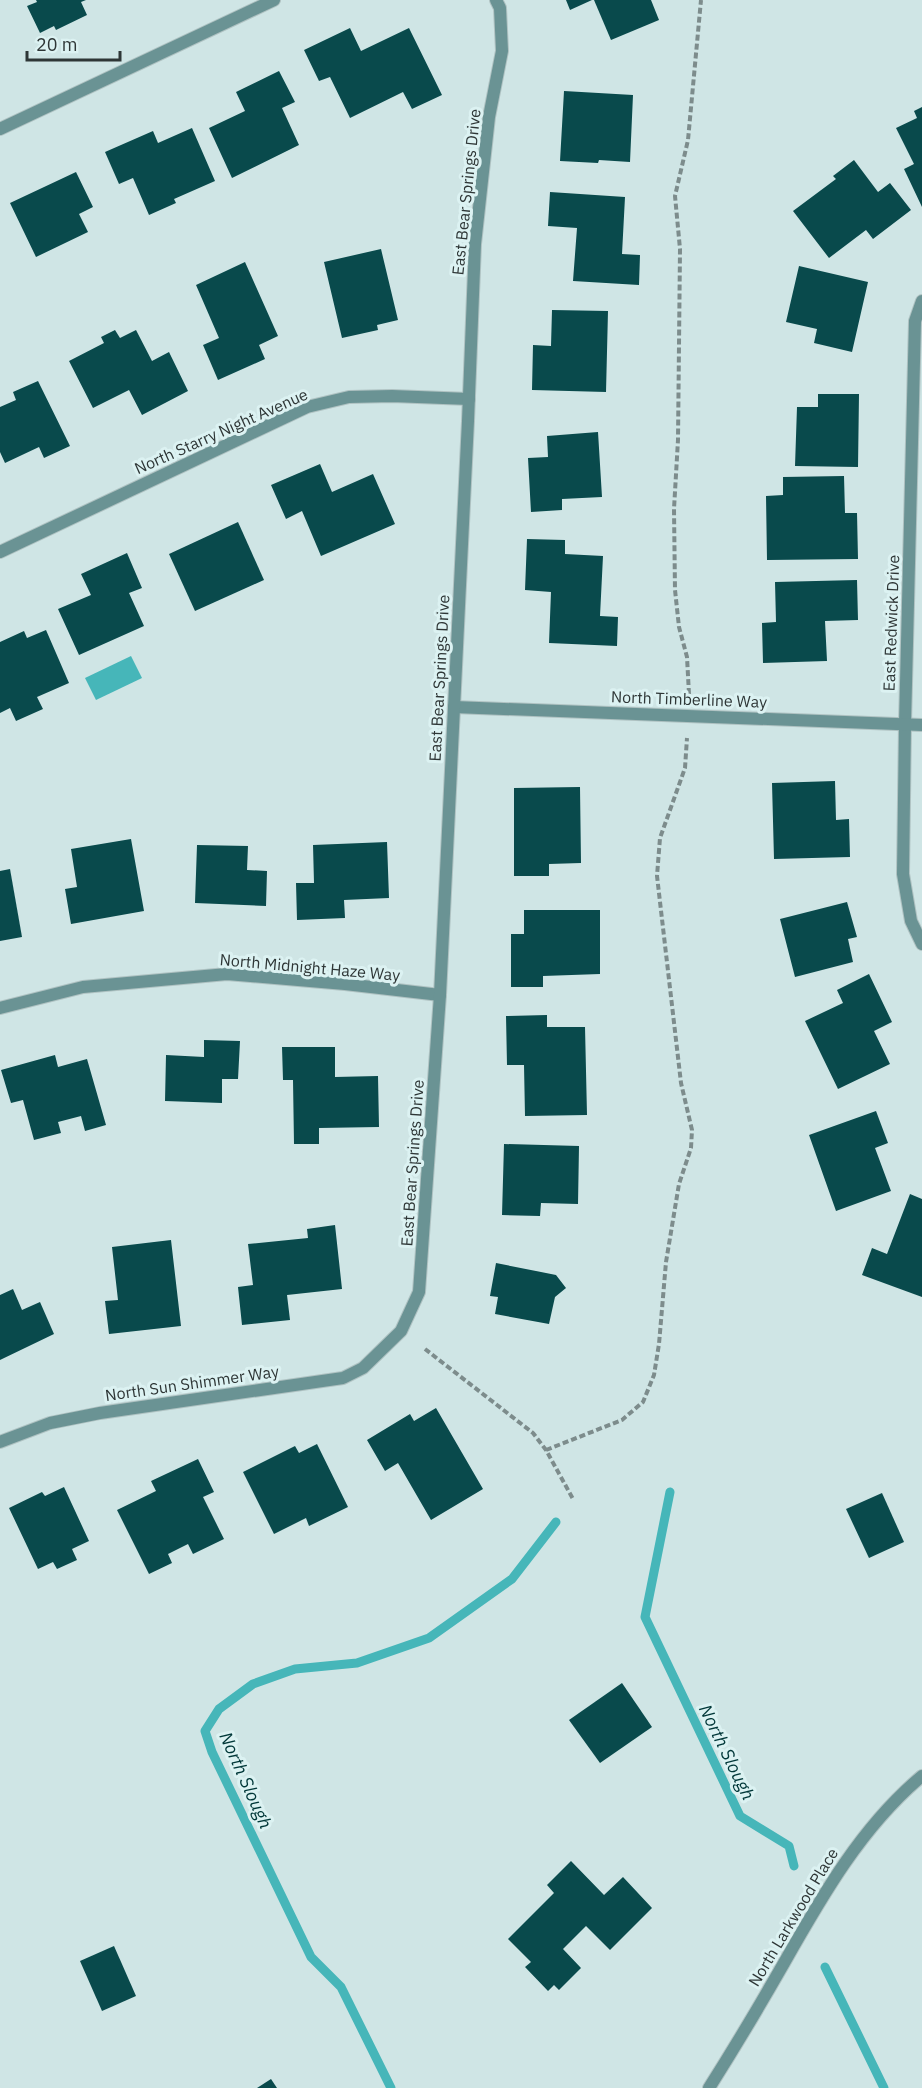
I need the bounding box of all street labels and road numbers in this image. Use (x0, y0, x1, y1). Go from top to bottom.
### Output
street label: East Bear Springs Drive (447, 108, 485, 276)
street label: North Starry Night Avenue (131, 384, 311, 478)
street label: East Redwick Drive (879, 554, 903, 692)
street label: East Bear Springs Drive (425, 594, 453, 762)
street label: North Timberline Way (611, 686, 767, 712)
street label: North Midnight Haze Way (219, 949, 401, 985)
street label: East Bear Springs Drive (396, 1079, 428, 1247)
street label: North Sun Shimmer Way (104, 1361, 280, 1405)
street label: North Larkwood Place (744, 1844, 842, 1990)

